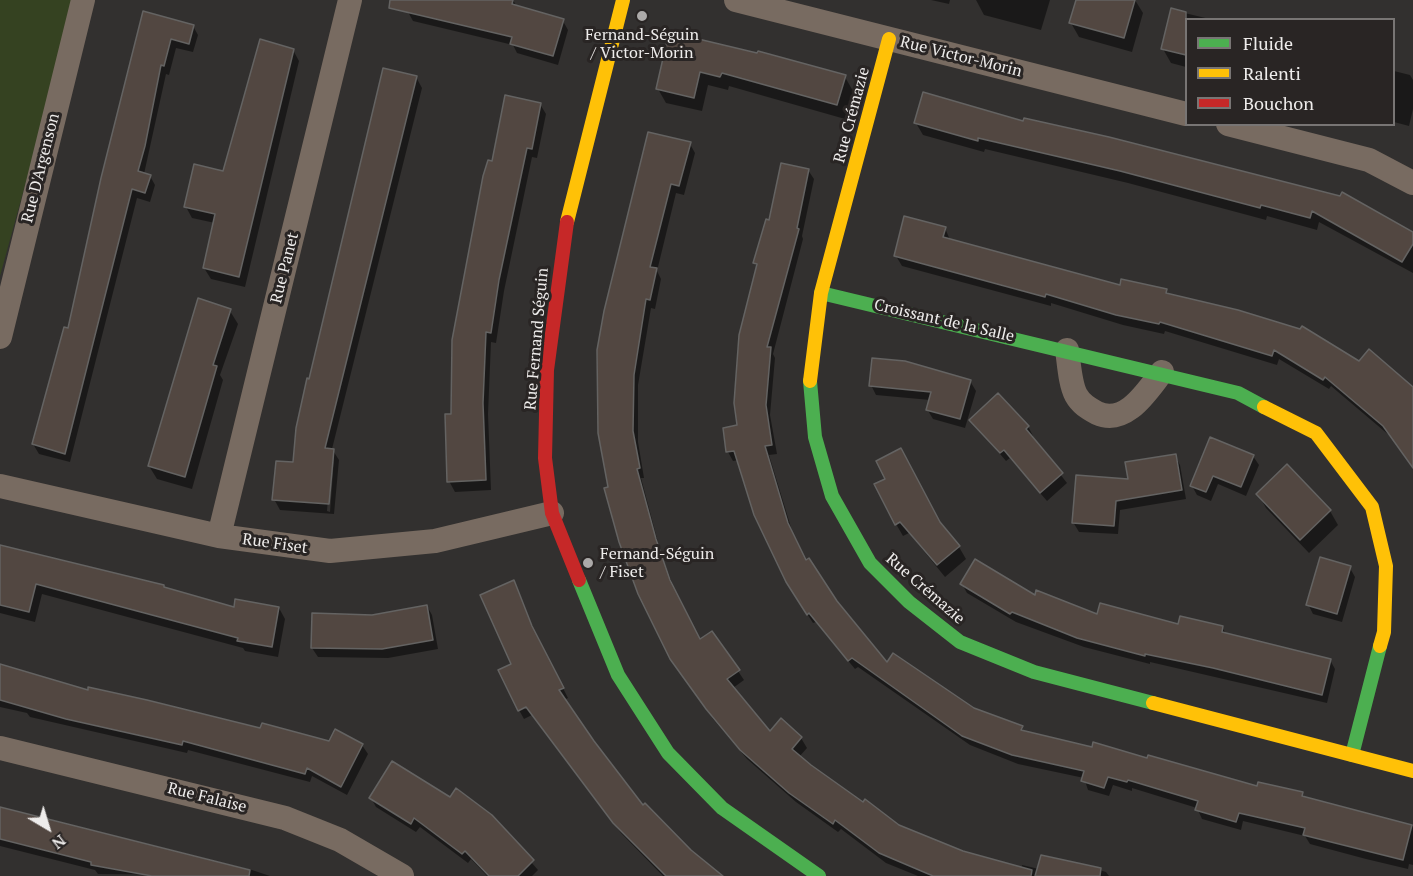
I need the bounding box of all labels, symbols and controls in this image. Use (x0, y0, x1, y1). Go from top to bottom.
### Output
marker: Fernand-Séguin / Victor-Morin (635, 9, 649, 23)
legend (1185, 18, 1395, 126)
place label: Fernand-Séguin / Victor-Morin (585, 25, 699, 63)
text: Fluide (1243, 31, 1293, 55)
street label: Rue Victor-Morin (898, 33, 1024, 81)
text: Ralenti (1243, 61, 1301, 85)
street label: Rue Crémazie (830, 65, 874, 165)
text: Bouchon (1243, 91, 1314, 115)
street label: Rue D'Argenson (18, 111, 64, 225)
street label: Rue Panet (267, 231, 303, 305)
street label: Rue Fernand Séguin (521, 267, 553, 411)
street label: Croissant de la Salle (872, 296, 1016, 346)
street label: Rue Fiset (241, 530, 309, 558)
place label: Fernand-Séguin / Fiset (600, 544, 714, 582)
street label: Rue Crémazie (882, 549, 968, 629)
marker: Fernand-Séguin / Fiset (581, 556, 595, 570)
street label: Rue Falaise (165, 779, 249, 817)
north arrow (18, 798, 78, 858)
text: N (48, 830, 71, 855)

